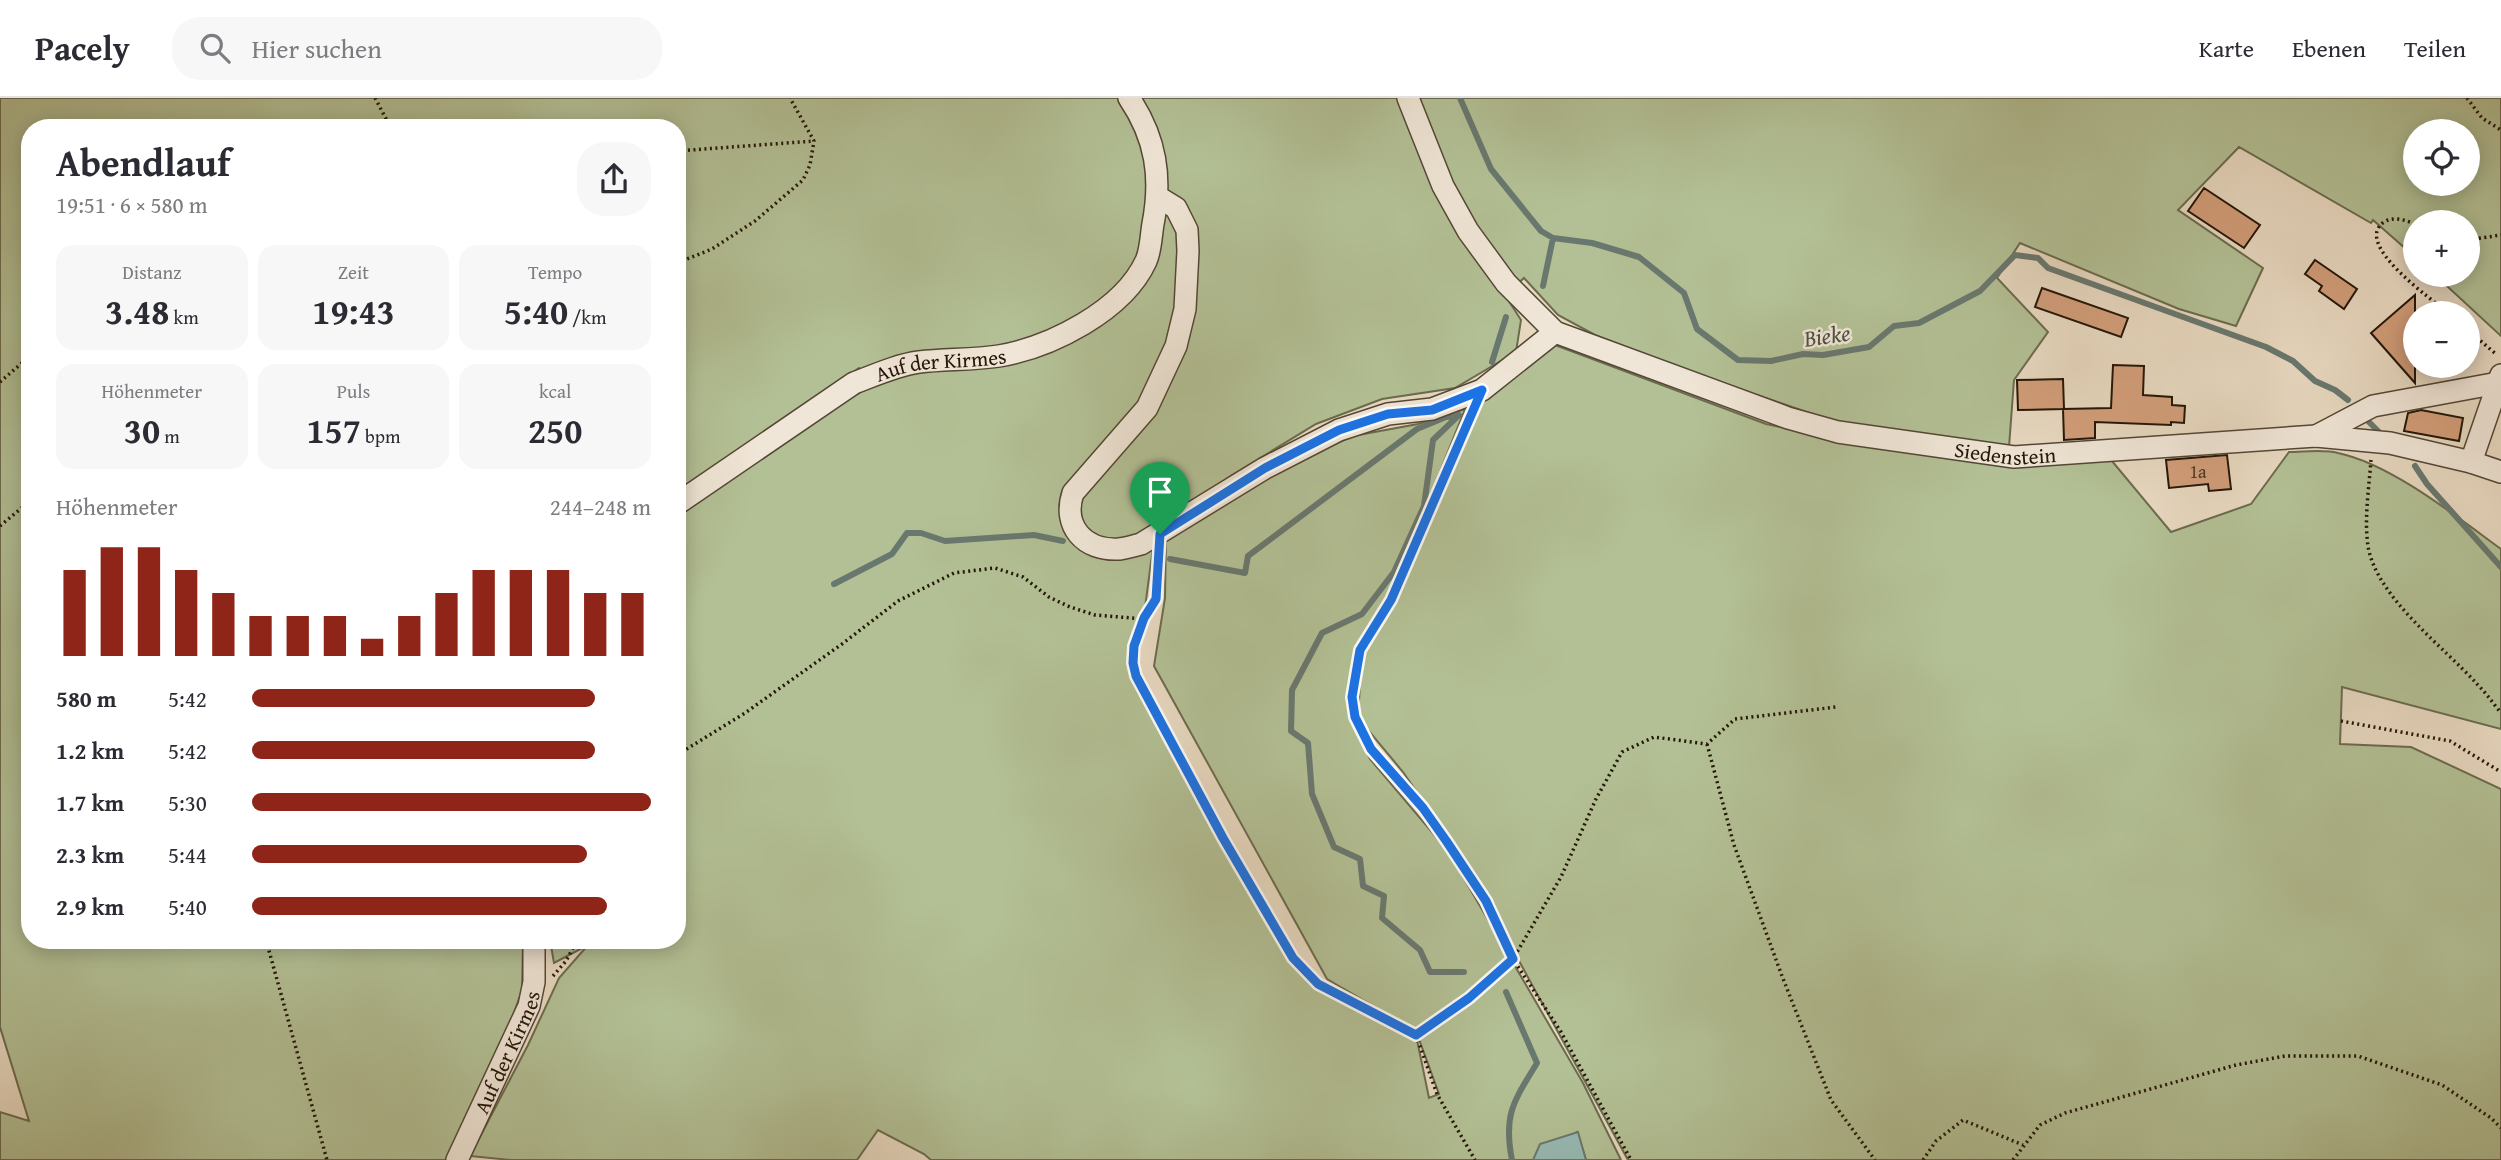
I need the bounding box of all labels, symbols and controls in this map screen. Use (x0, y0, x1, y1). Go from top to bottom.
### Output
search box (172, 17, 662, 80)
text: Pacely (35, 24, 130, 72)
icon: search (196, 29, 234, 67)
text: Hier suchen (252, 29, 382, 68)
text: Karte (2199, 31, 2254, 66)
text: Ebenen (2292, 31, 2366, 66)
text: Teilen (2404, 31, 2466, 66)
map controls (2403, 119, 2480, 378)
button: locate (2403, 119, 2480, 196)
text: Abendlauf (56, 134, 230, 190)
button: share (577, 142, 651, 216)
text: 19:51 · 6 × 580 m (56, 188, 208, 221)
button: + (2403, 210, 2480, 287)
text: Distanz (122, 258, 181, 286)
text: Zeit (338, 258, 369, 286)
text: Tempo (528, 258, 582, 286)
text: 3.48 (105, 286, 169, 337)
text: 19:43 (312, 286, 395, 337)
text: 5:40 (504, 286, 568, 337)
button: − (2403, 301, 2480, 378)
text: km (169, 303, 199, 331)
text: /km (568, 303, 606, 331)
water label: Bieke (1801, 315, 1852, 355)
street label: Auf der Kirmes (870, 340, 1009, 389)
text: Höhenmeter (102, 377, 202, 405)
text: Puls (337, 377, 370, 405)
text: kcal (539, 377, 571, 405)
text: 30 (124, 405, 160, 456)
text: 157 (306, 405, 361, 456)
text: 250 (528, 405, 582, 456)
text: m (160, 422, 180, 450)
text: bpm (361, 422, 401, 450)
street label: Siedenstein (1952, 433, 2057, 473)
house number: 1a (2189, 458, 2207, 485)
pin (1130, 462, 1190, 534)
icon: arrive (1141, 473, 1179, 511)
text: Höhenmeter (56, 490, 178, 523)
text: 244–248 m (550, 490, 651, 523)
text: 580 m (56, 682, 117, 715)
text: 5:42 (168, 682, 207, 715)
text: 1.2 km (56, 734, 124, 767)
text: 5:42 (168, 734, 207, 767)
text: 1.7 km (56, 786, 124, 819)
text: 5:30 (168, 786, 207, 819)
text: 2.3 km (56, 838, 124, 871)
text: 5:44 (168, 838, 207, 871)
text: 2.9 km (56, 890, 124, 923)
text: 5:40 (168, 890, 207, 923)
street label: Auf der Kirmes (465, 988, 547, 1119)

